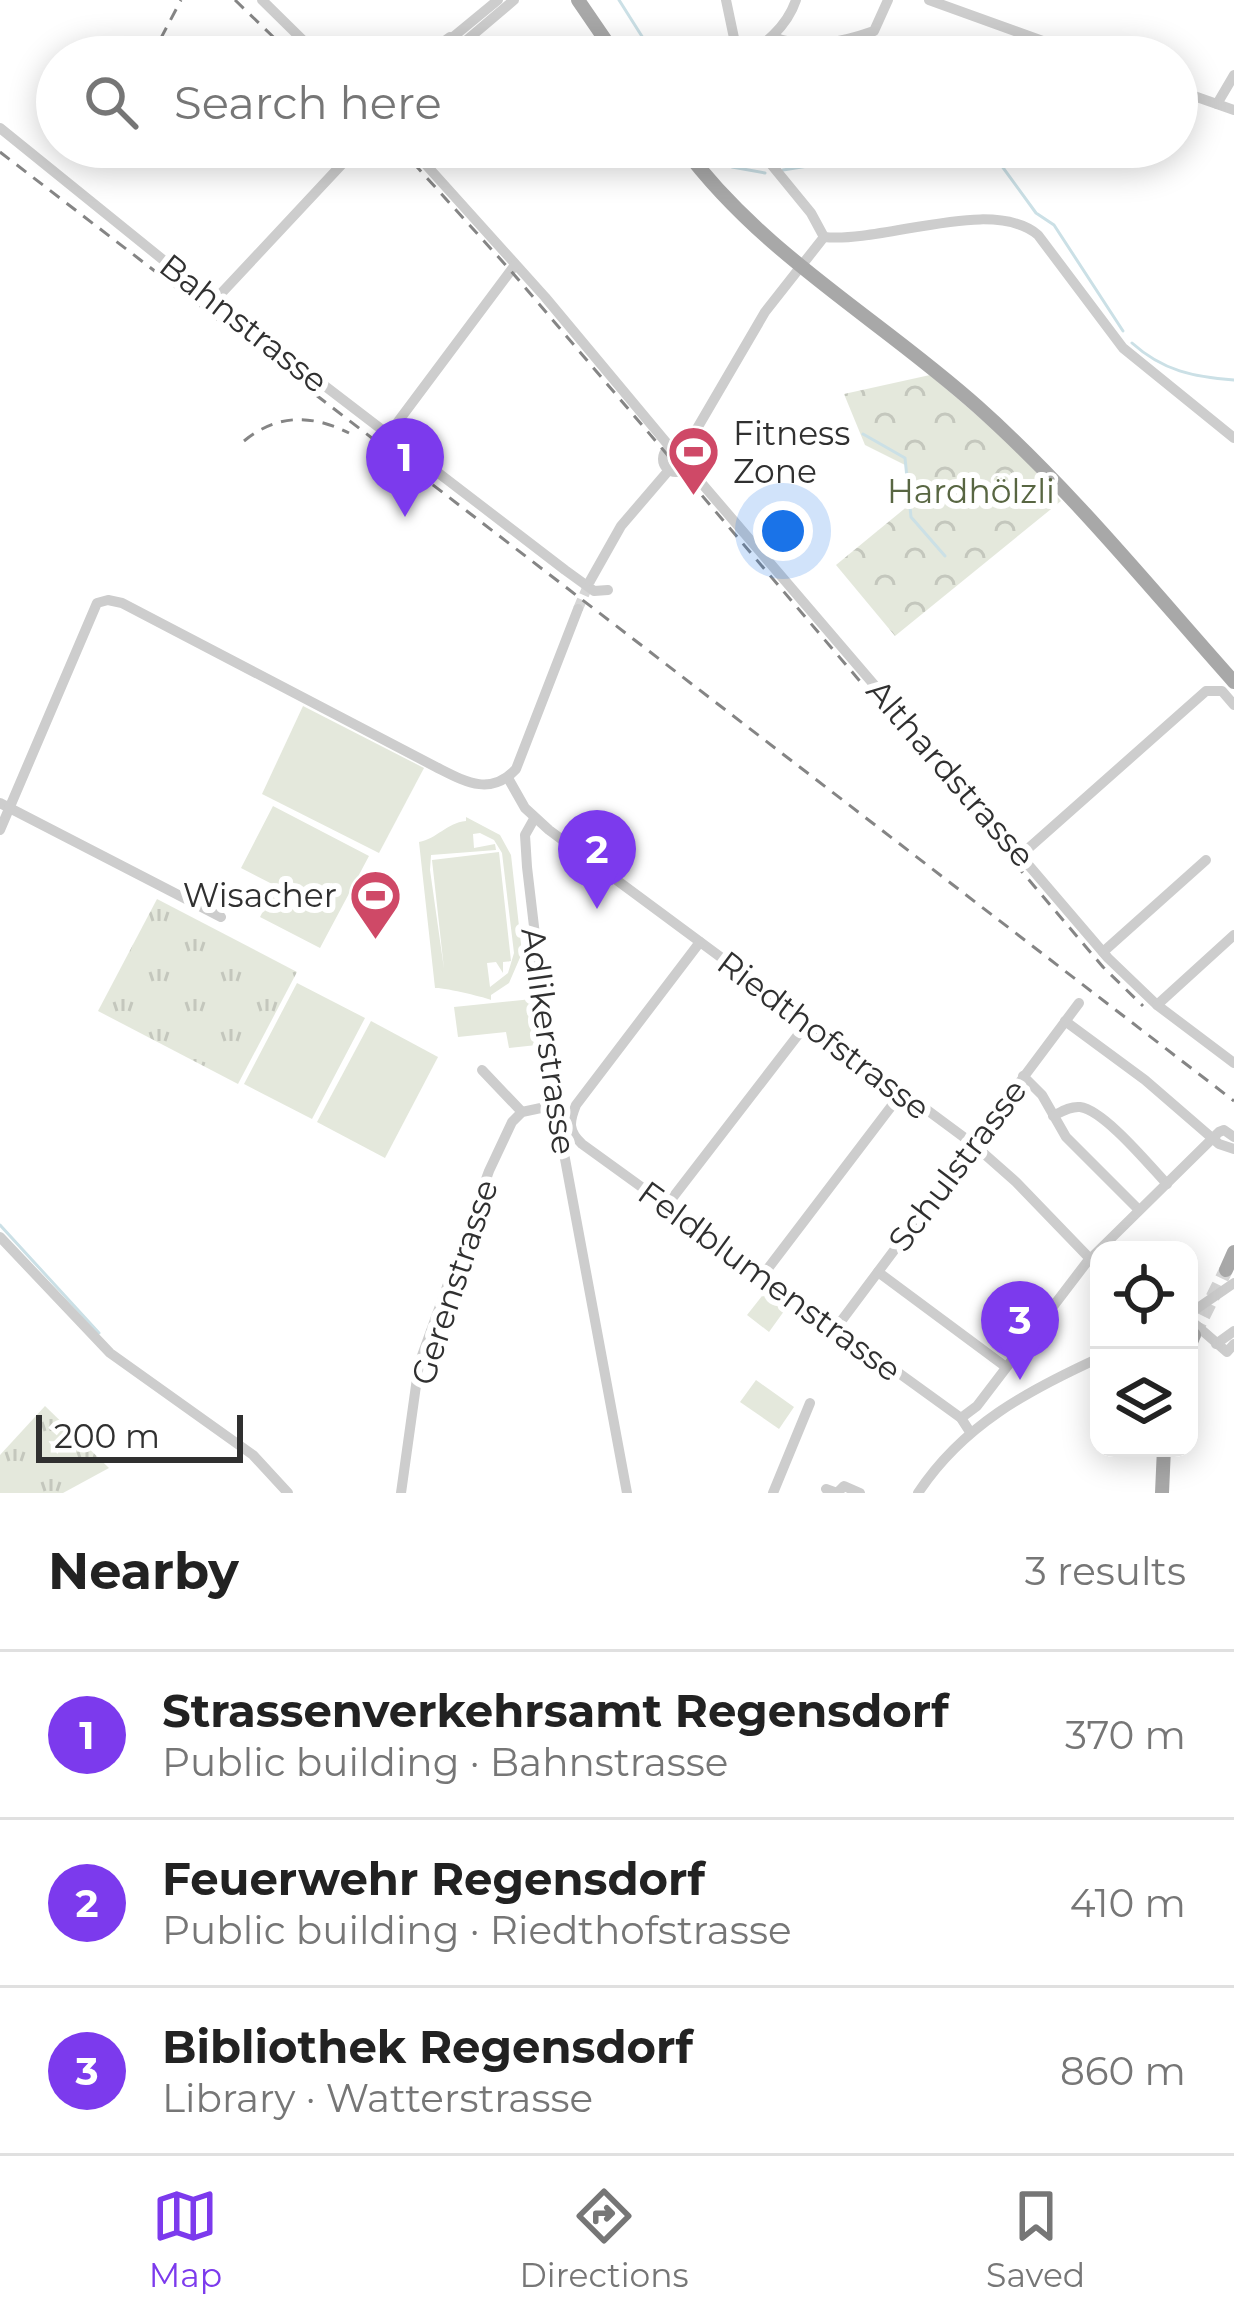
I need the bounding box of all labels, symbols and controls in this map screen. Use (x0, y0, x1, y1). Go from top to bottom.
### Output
search box (36, 36, 1198, 168)
icon: search (78, 69, 144, 135)
text: Search here (174, 75, 442, 130)
street label: Bahnstrasse (152, 245, 336, 401)
place label: Fitness Zone (733, 413, 850, 491)
pin: 1 (366, 418, 444, 517)
sports icon: Fitness Zone (666, 424, 722, 498)
park label: Hardhölzli (887, 471, 1055, 511)
your location (753, 501, 813, 561)
street label: Althardstrasse (859, 671, 1043, 875)
pin: 2 (558, 810, 636, 909)
sports icon: Wisacher (348, 867, 404, 941)
place label: Wisacher (183, 875, 337, 915)
street label: Adlikerstrasse (513, 925, 585, 1157)
street label: Riedthofstrasse (710, 942, 938, 1128)
street label: Schulstrasse (879, 1071, 1035, 1259)
street label: Feldblumenstrasse (631, 1172, 909, 1390)
street label: Gerenstrasse (402, 1174, 506, 1390)
map controls (1090, 1241, 1198, 1457)
button: locate (1090, 1241, 1198, 1349)
pin: 3 (981, 1281, 1059, 1380)
button: layers (1090, 1349, 1198, 1457)
scale bar (36, 1409, 243, 1462)
text: 200 m (54, 1416, 160, 1456)
text: Nearby (48, 1540, 239, 1602)
text: 3 results (1025, 1547, 1186, 1595)
text: Strassenverkehrsamt Regensdorf (162, 1683, 949, 1738)
text: 1 (79, 1711, 95, 1759)
text: 370 m (1065, 1711, 1186, 1759)
text: Public building · Bahnstrasse (162, 1738, 728, 1786)
text: Feuerwehr Regensdorf (162, 1851, 705, 1906)
text: 2 (75, 1879, 99, 1927)
text: 410 m (1070, 1879, 1186, 1927)
text: Public building · Riedthofstrasse (162, 1906, 792, 1954)
text: Bibliothek Regensdorf (162, 2019, 693, 2074)
text: 3 (75, 2047, 99, 2095)
text: 860 m (1060, 2047, 1186, 2095)
text: Library · Watterstrasse (162, 2074, 593, 2122)
tab: Map (149, 2183, 222, 2295)
tab: Directions (520, 2183, 689, 2295)
tab: Saved (986, 2183, 1085, 2295)

